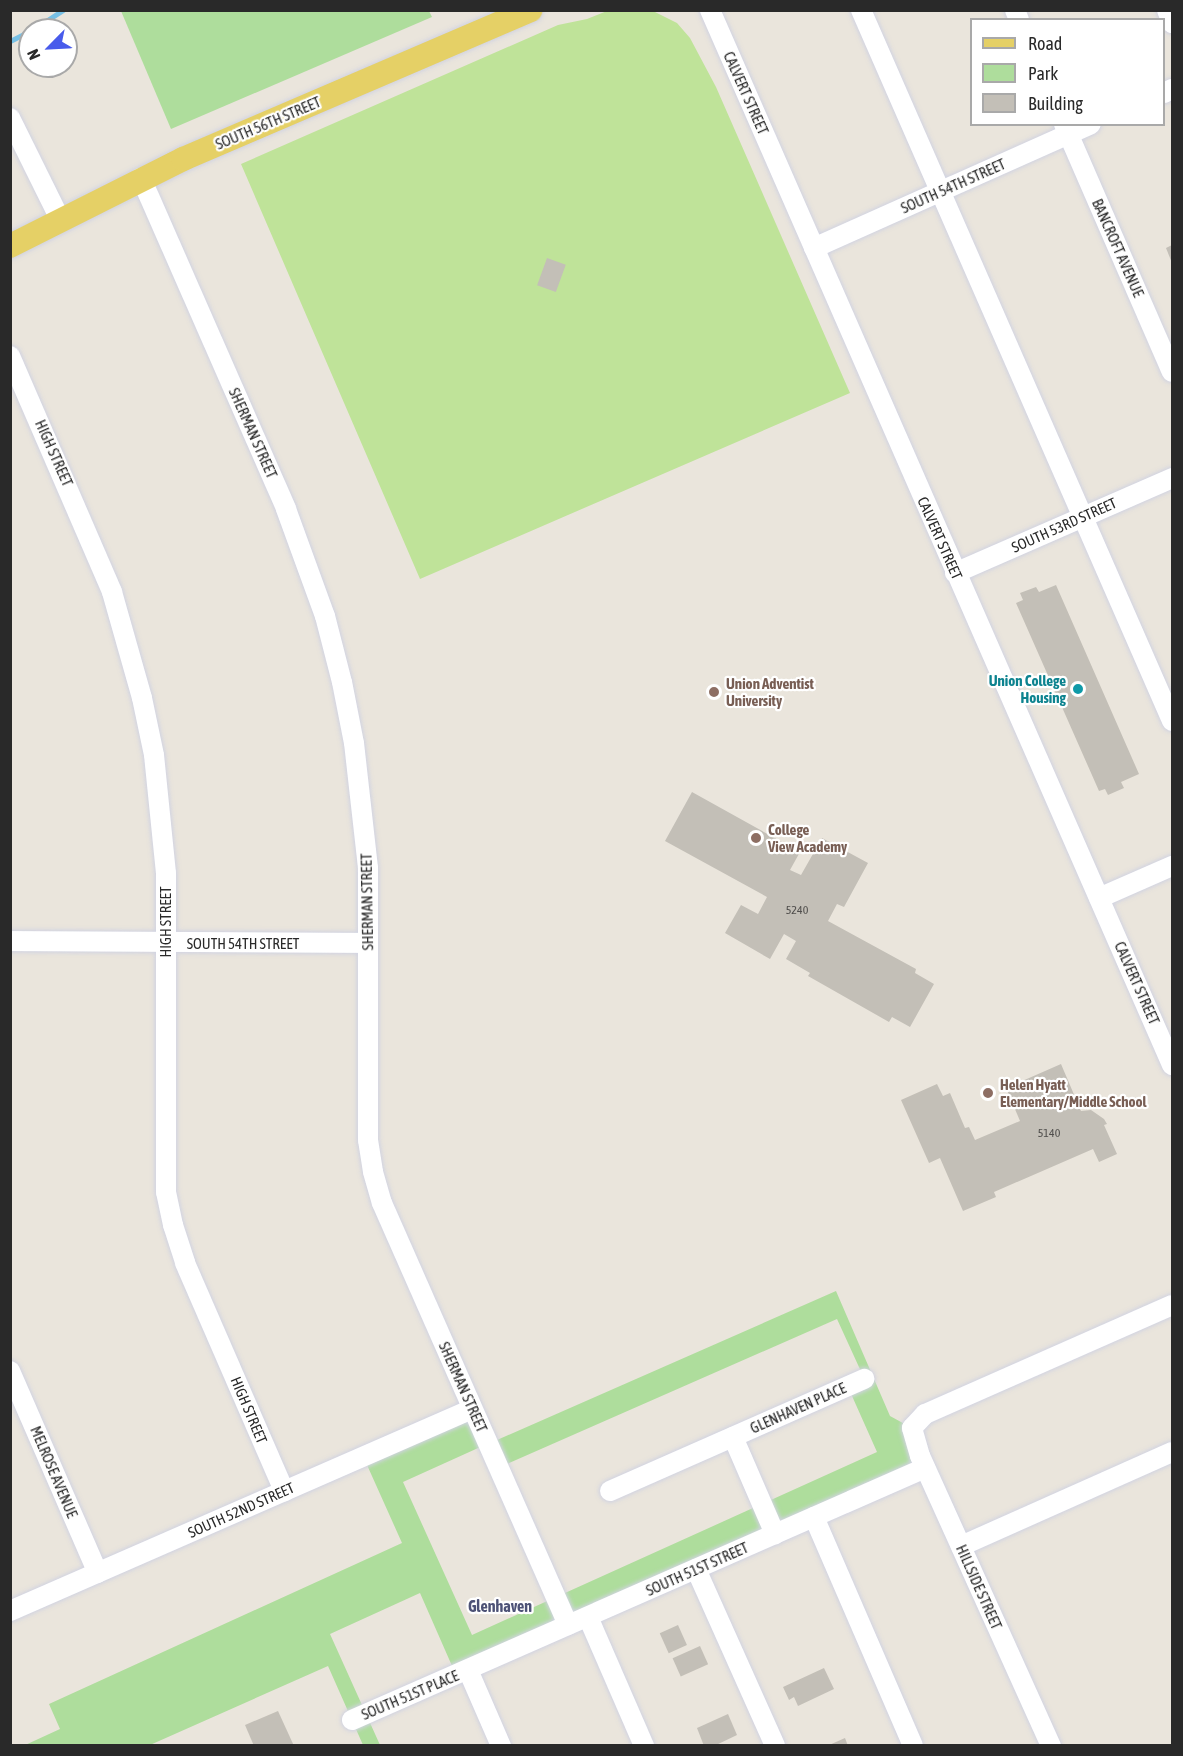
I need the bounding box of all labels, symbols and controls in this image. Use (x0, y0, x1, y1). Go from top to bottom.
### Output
north arrow (18, 18, 78, 78)
legend (970, 18, 1165, 126)
text: Road (1028, 33, 1062, 54)
text: N (23, 47, 44, 62)
street label: CALVERT STREET (720, 49, 772, 137)
text: Park (1028, 63, 1058, 84)
street label: SOUTH 56TH STREET (213, 93, 323, 153)
text: Building (1028, 93, 1083, 114)
street label: SOUTH 54TH STREET (898, 155, 1008, 217)
street label: BANCROFT AVENUE (1088, 196, 1148, 300)
street label: SHERMAN STREET (225, 385, 281, 481)
street label: HIGH STREET (31, 417, 77, 489)
street label: CALVERT STREET (914, 494, 966, 582)
street label: SOUTH 53RD STREET (1009, 494, 1119, 556)
place label: Union College Housing (989, 671, 1066, 706)
place label: Union Adventist University (726, 674, 814, 709)
marker: Union College Housing (1071, 682, 1085, 696)
marker: Union Adventist University (707, 685, 721, 699)
place label: College View Academy (768, 820, 847, 855)
marker: College View Academy (749, 831, 763, 845)
street label: SHERMAN STREET (357, 853, 377, 951)
street label: HIGH STREET (157, 886, 175, 958)
house number: 5240 (786, 904, 808, 918)
street label: SOUTH 54TH STREET (187, 935, 299, 953)
street label: CALVERT STREET (1111, 939, 1163, 1027)
place label: Helen Hyatt Elementary/Middle School (1000, 1075, 1146, 1110)
marker: Helen Hyatt Elementary/Middle School (981, 1086, 995, 1100)
house number: 5140 (1038, 1127, 1060, 1141)
street label: SHERMAN STREET (435, 1339, 491, 1435)
street label: HIGH STREET (227, 1374, 271, 1446)
street label: GLENHAVEN PLACE (747, 1379, 849, 1437)
street label: MELROSE AVENUE (27, 1423, 81, 1521)
street label: SOUTH 52ND STREET (185, 1479, 297, 1541)
street label: SOUTH 51ST STREET (643, 1538, 751, 1600)
street label: HILLSIDE STREET (952, 1542, 1006, 1632)
district label: Glenhaven (468, 1596, 532, 1616)
street label: SOUTH 51ST PLACE (359, 1666, 461, 1724)

